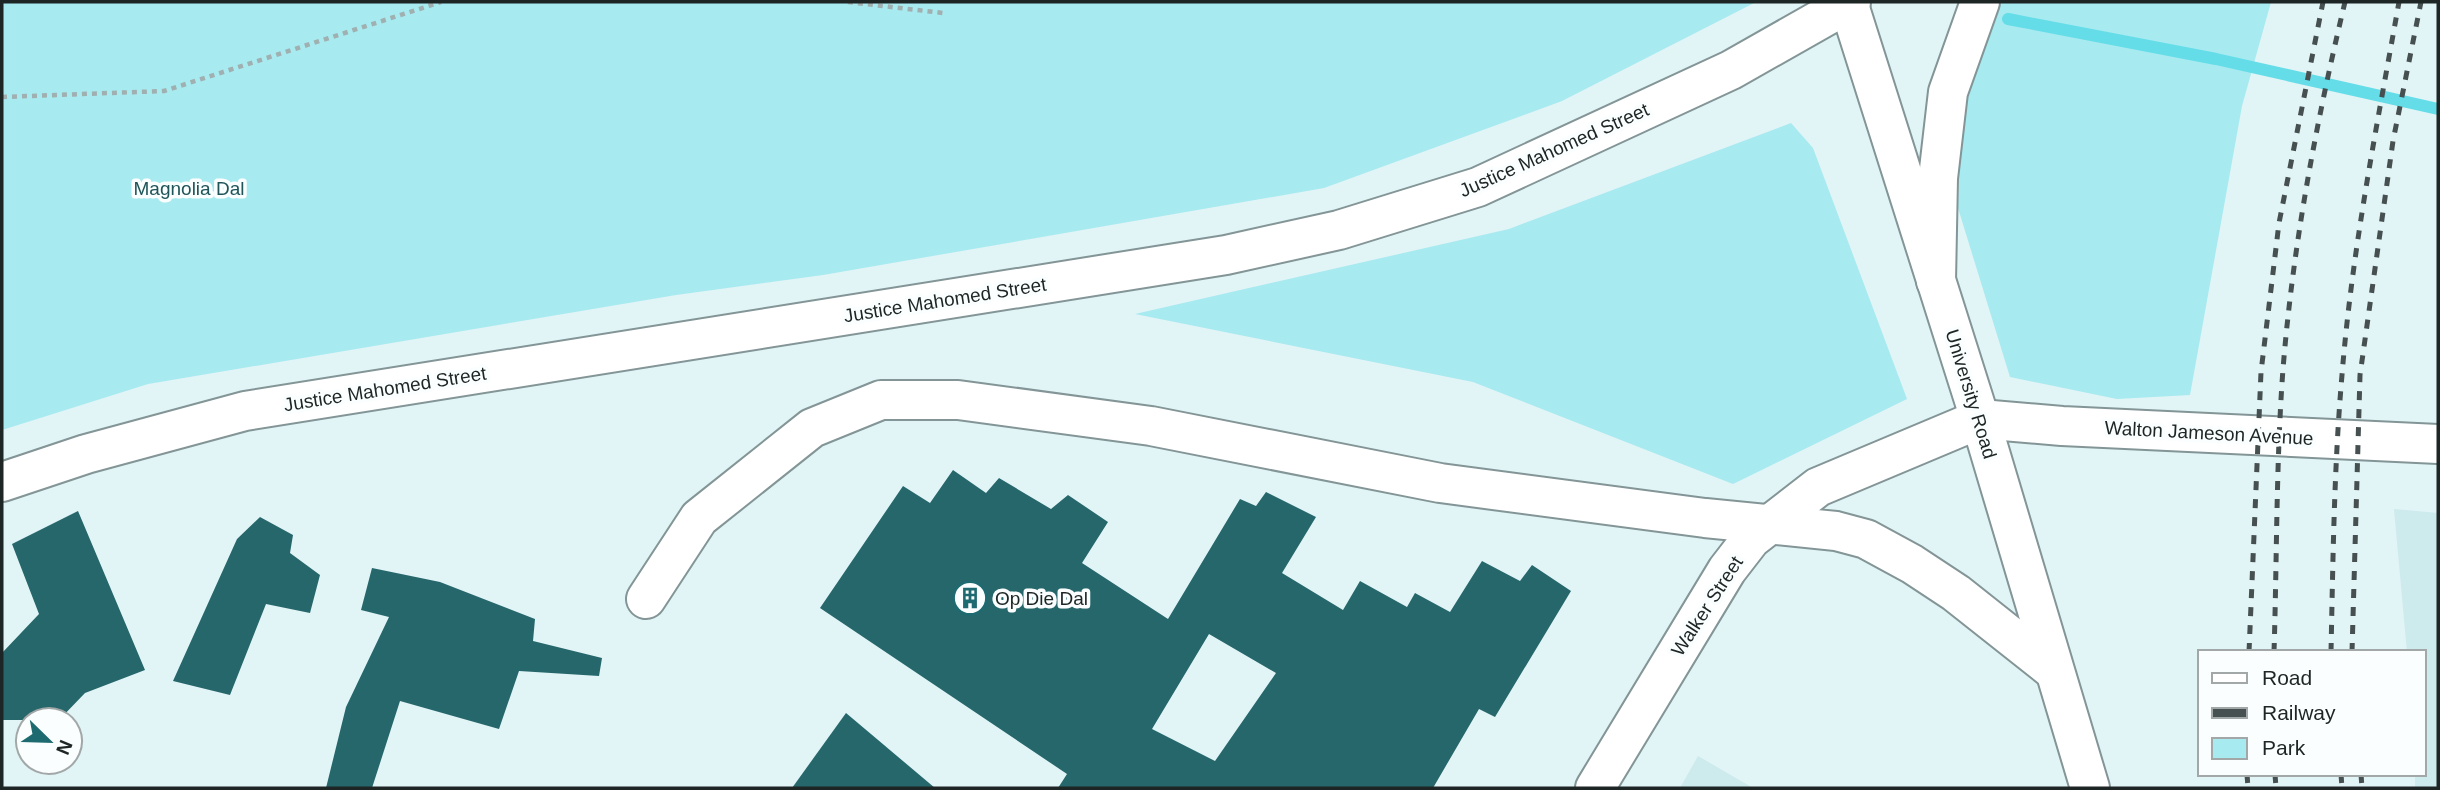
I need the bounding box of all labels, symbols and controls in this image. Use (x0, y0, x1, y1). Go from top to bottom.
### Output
street label: Justice Mahomed Street (1456, 98, 1653, 201)
park label: Magnolia Dal (134, 178, 244, 199)
street label: Justice Mahomed Street (842, 273, 1049, 326)
street label: University Road (1941, 327, 2001, 461)
street label: Justice Mahomed Street (282, 362, 489, 415)
street label: Walton Jameson Avenue (2104, 417, 2314, 449)
street label: Walker Street (1667, 552, 1747, 660)
building icon: Op Die Dal (951, 579, 989, 617)
place label: Op Die Dal (995, 588, 1088, 609)
legend (2198, 650, 2426, 776)
text: Road (2262, 666, 2312, 689)
text: Railway (2262, 701, 2336, 724)
north arrow (14, 706, 84, 776)
text: Park (2262, 736, 2306, 759)
text: N (52, 737, 77, 758)

